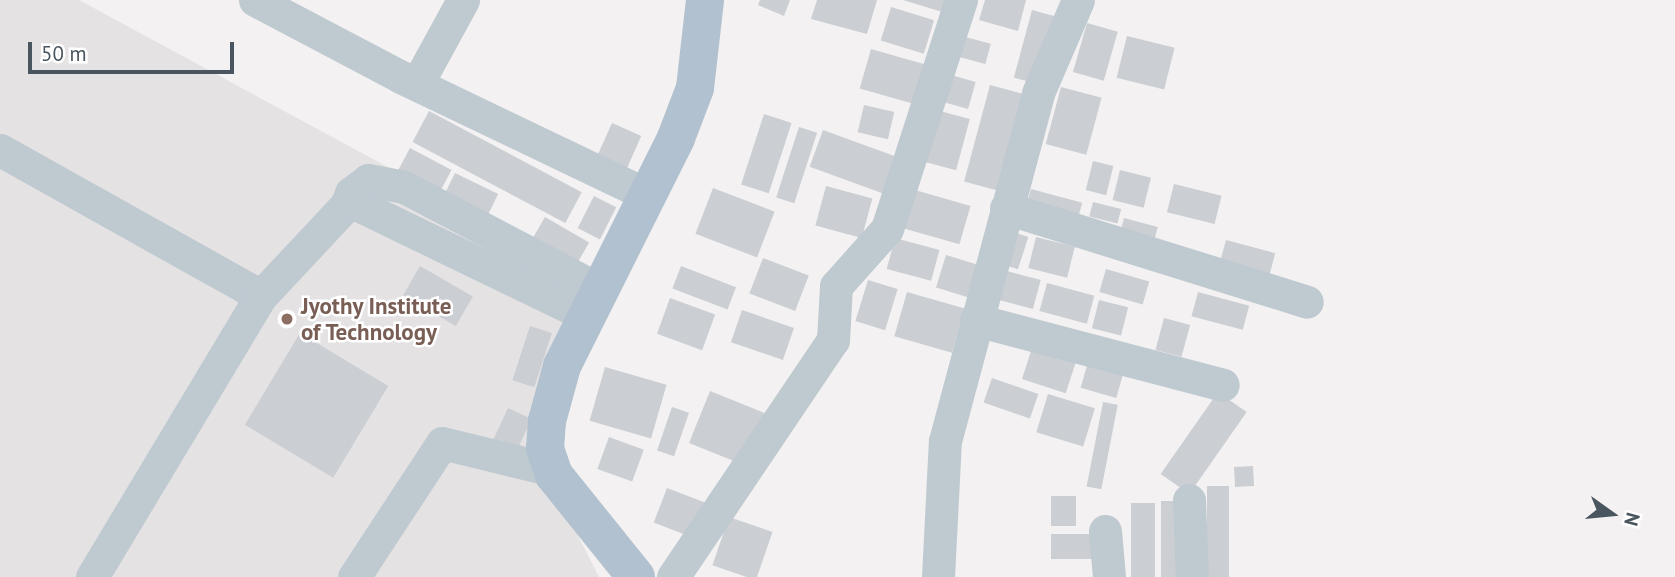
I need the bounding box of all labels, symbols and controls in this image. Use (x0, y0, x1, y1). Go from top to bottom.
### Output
scale bar (32, 28, 238, 72)
text: 50 m (41, 40, 87, 67)
place label: Jyothy Institute of Technology (301, 292, 452, 346)
marker: Jyothy Institute of Technology (279, 311, 295, 327)
north arrow (1577, 479, 1647, 549)
text: N (1619, 510, 1645, 529)

